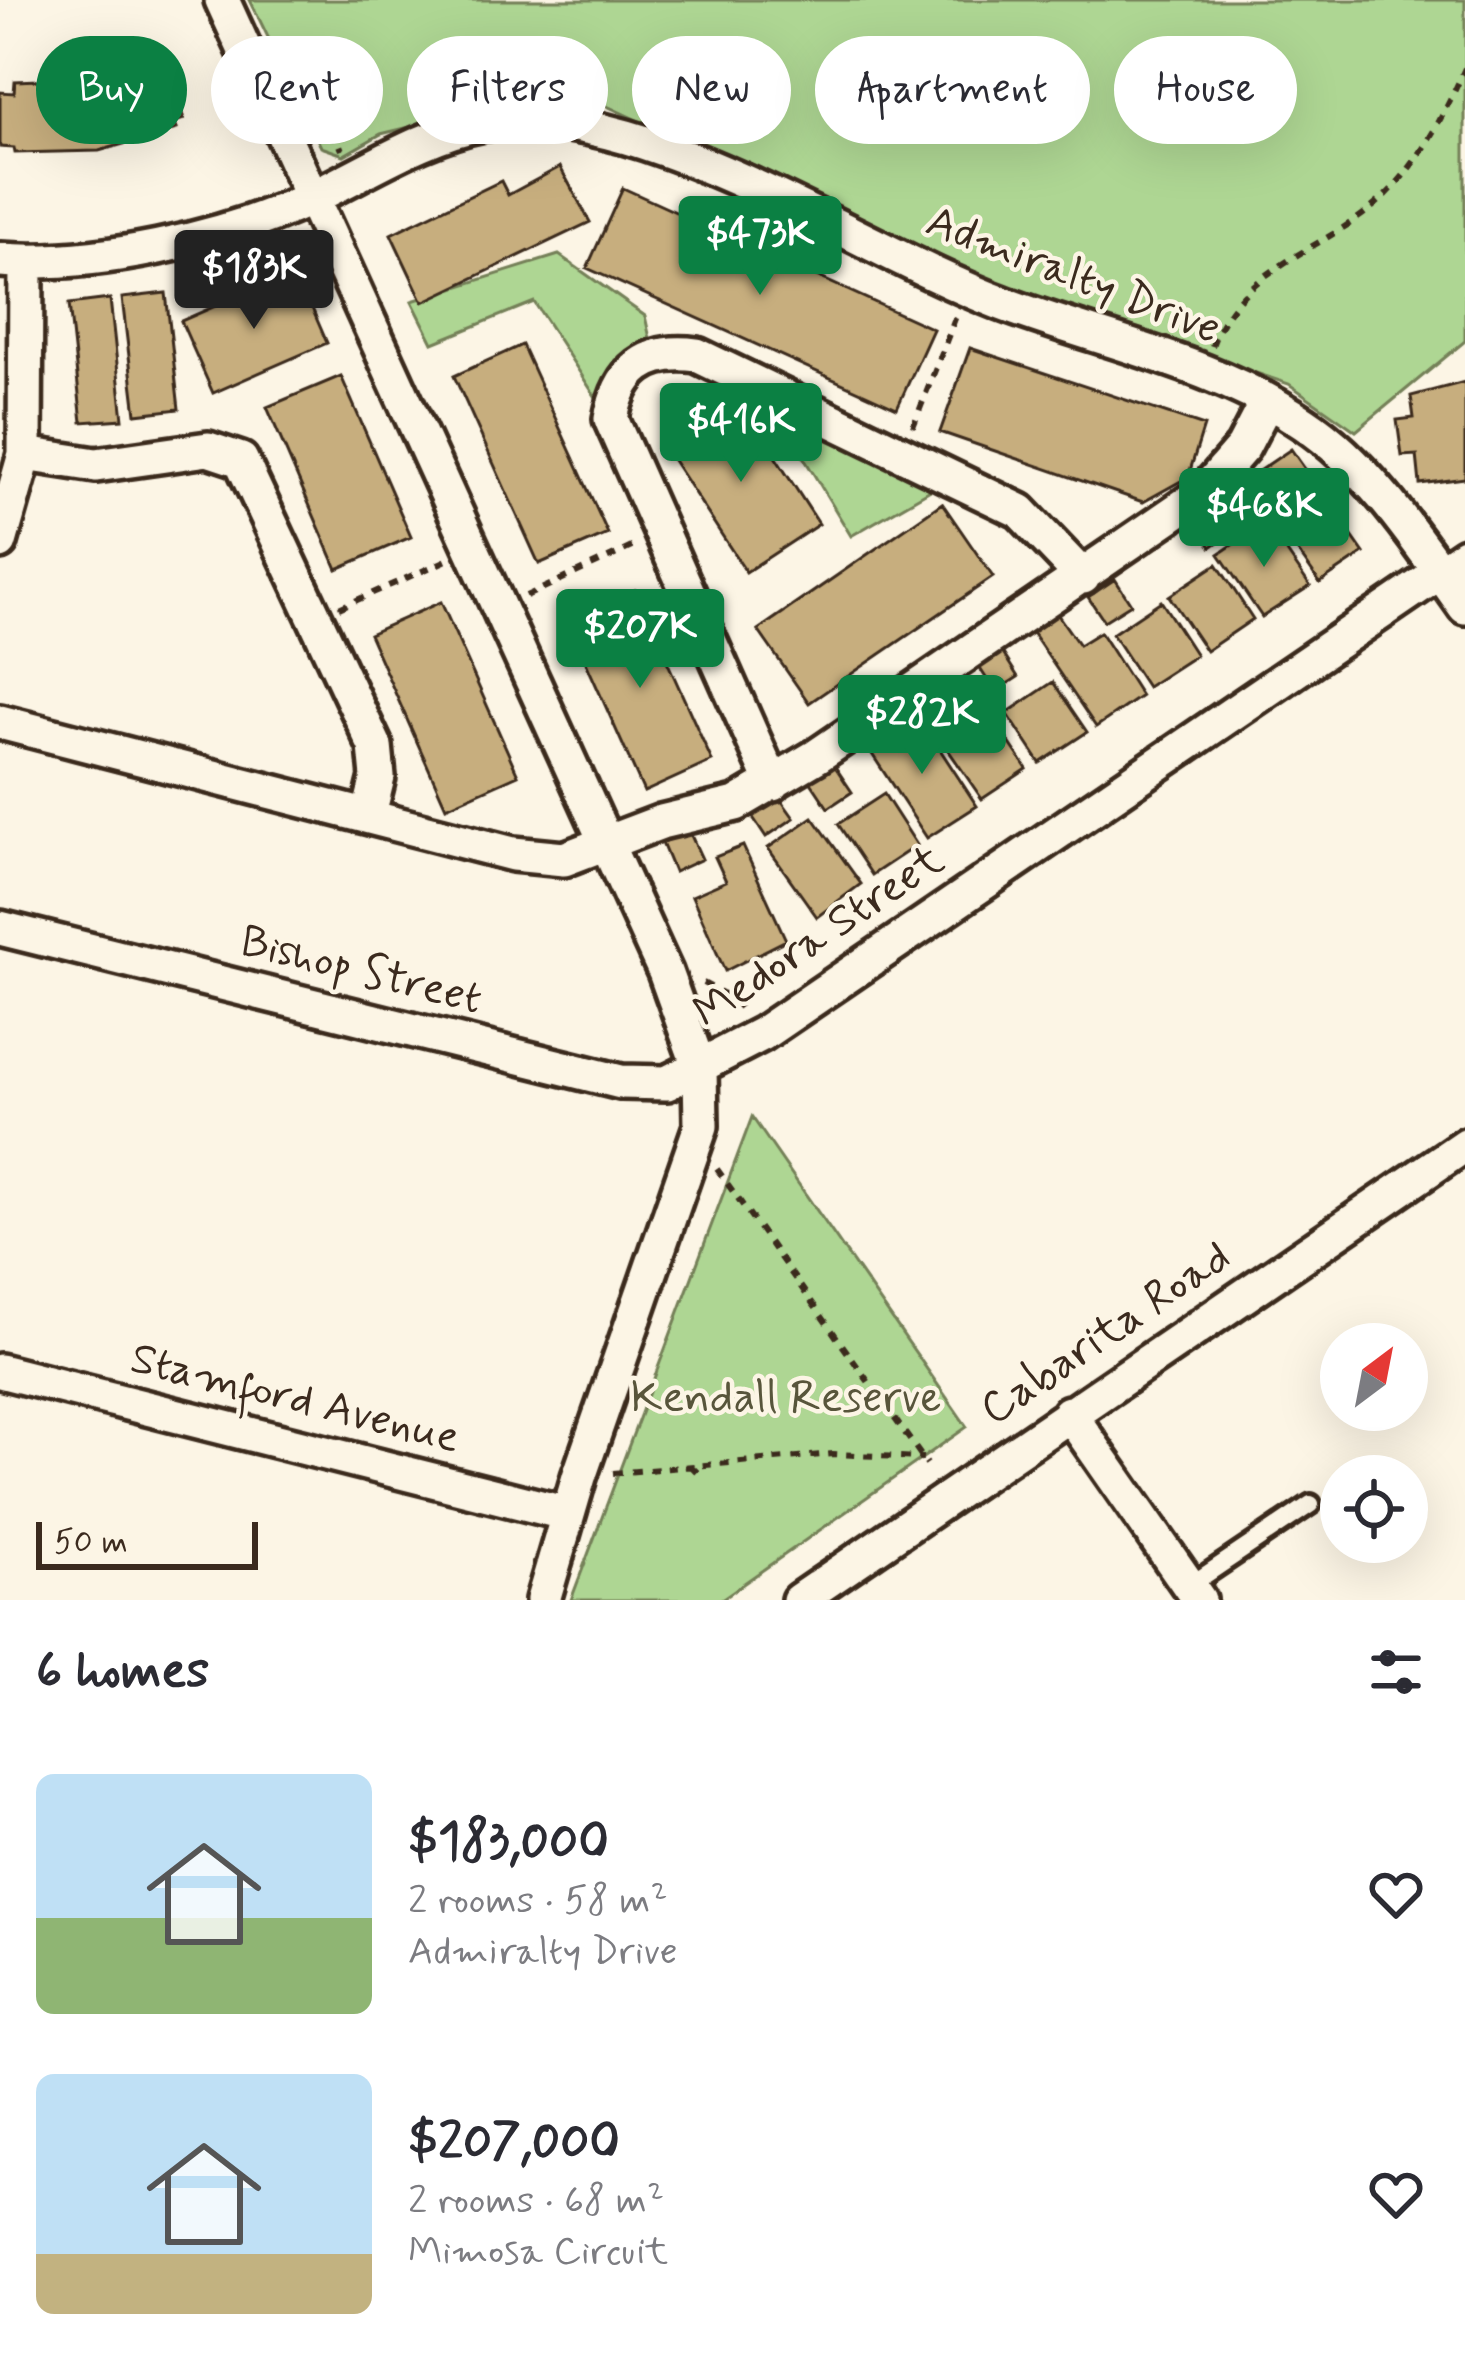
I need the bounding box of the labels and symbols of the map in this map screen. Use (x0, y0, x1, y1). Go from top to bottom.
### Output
street label: Admiralty Drive (917, 193, 1229, 359)
pin: $473K (676, 196, 844, 298)
pin: $183K (170, 230, 338, 332)
pin: $416K (657, 383, 825, 485)
pin: $468K (1180, 468, 1348, 570)
pin: $207K (556, 589, 724, 691)
pin: $282K (838, 675, 1006, 777)
street label: Medora Street (682, 831, 956, 1043)
street label: Bishop Street (234, 913, 488, 1029)
street label: Cabarita Road (969, 1228, 1243, 1440)
north arrow (1320, 1323, 1428, 1431)
street label: Stamford Avenue (124, 1330, 466, 1471)
park label: Kendall Reserve (631, 1369, 941, 1428)
scale bar (36, 1516, 258, 1569)

